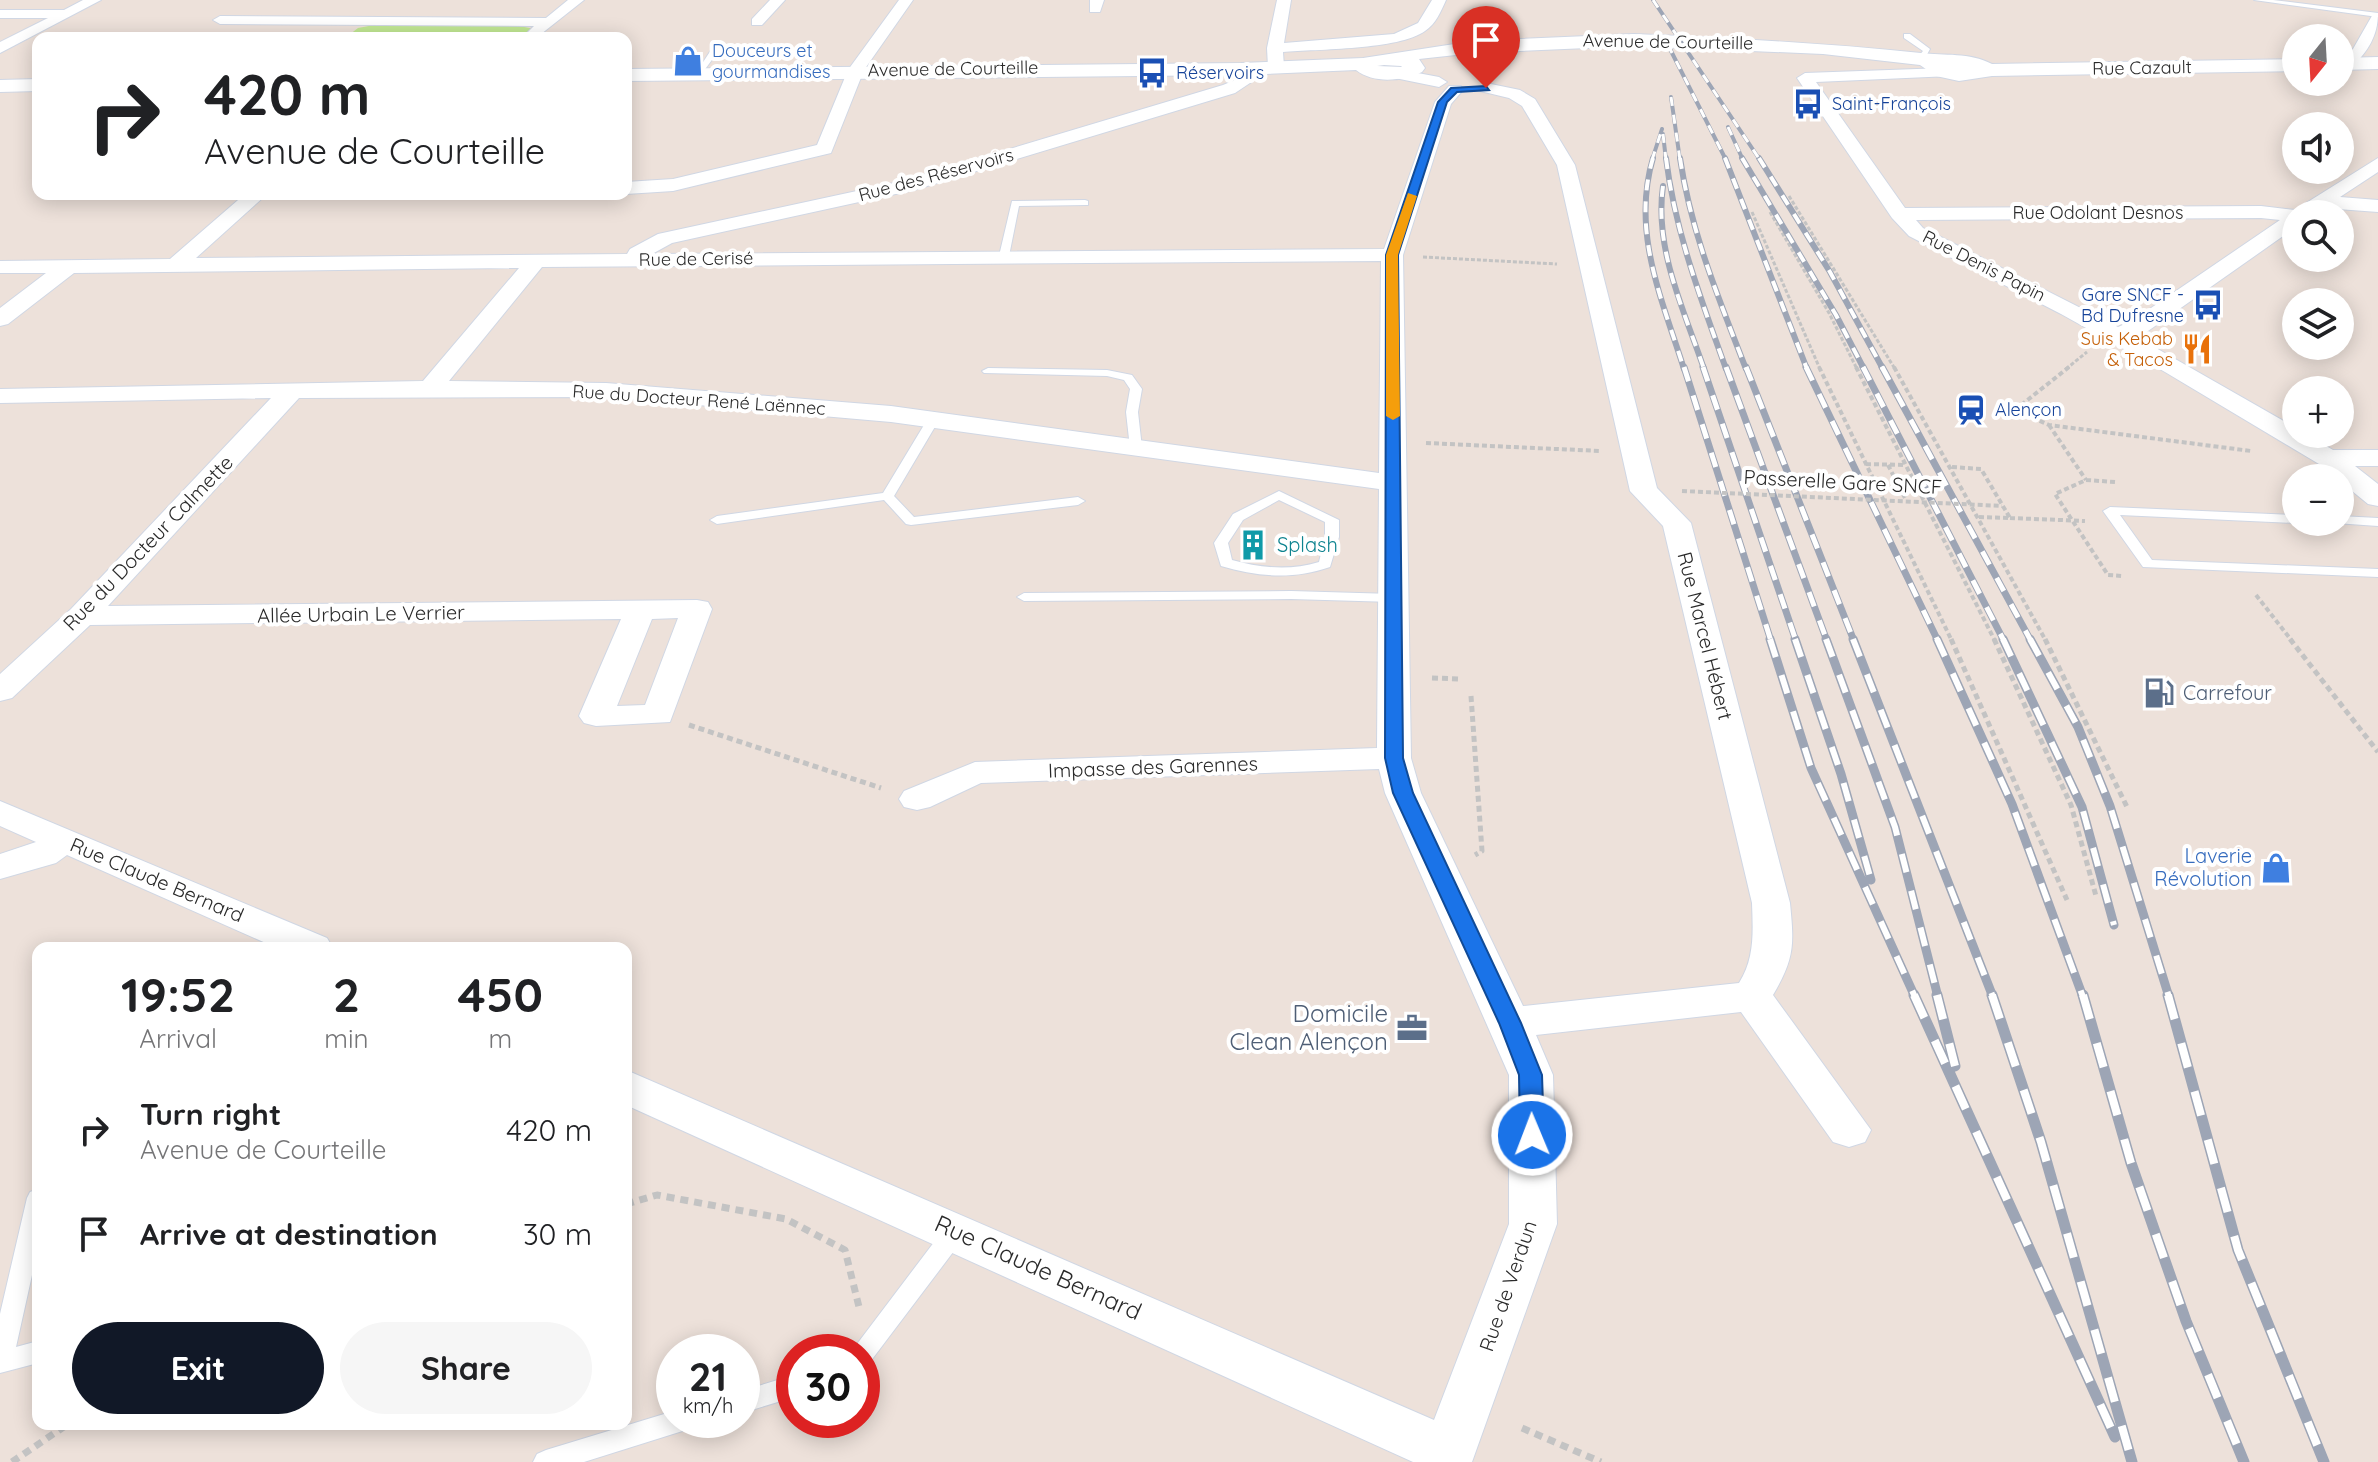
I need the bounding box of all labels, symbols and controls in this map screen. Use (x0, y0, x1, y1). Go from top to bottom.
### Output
pin (1452, 6, 1520, 88)
icon: arrive (1464, 18, 1508, 62)
north arrow (2282, 24, 2354, 96)
map controls (2282, 24, 2354, 536)
street label: Avenue de Courteille (1583, 29, 1753, 54)
place label: Douceurs et gourmandises (712, 39, 830, 83)
shop icon: Douceurs et gourmandises (671, 44, 705, 78)
street label: Rue Cazault (2092, 55, 2192, 80)
street label: Avenue de Courteille (868, 56, 1038, 81)
bus stop icon: Réservoirs (1135, 56, 1169, 90)
text: 420 m (204, 59, 371, 129)
place label: Réservoirs (1176, 61, 1264, 84)
icon: right (72, 64, 176, 168)
bus stop icon: Saint-François (1791, 87, 1825, 121)
place label: Saint-François (1832, 92, 1951, 115)
button: sound (2282, 112, 2354, 184)
text: Avenue de Courteille (204, 128, 545, 173)
street label: Rue des Réservoirs (856, 143, 1016, 206)
button: search (2282, 200, 2354, 272)
street label: Rue Odolant Desnos (2013, 201, 2183, 224)
street label: Rue Denis Papin (1919, 225, 2050, 306)
street label: Rue de Cerisé (639, 246, 753, 271)
place label: Gare SNCF - Bd Dufresne (2081, 283, 2184, 327)
bus stop icon: Gare SNCF - Bd Dufresne (2191, 288, 2225, 322)
button: layers (2282, 288, 2354, 360)
place label: Suis Kebab & Tacos (2081, 327, 2173, 371)
restaurant icon: Suis Kebab & Tacos (2180, 332, 2214, 366)
button: + (2282, 376, 2354, 448)
street label: Rue du Docteur René Laënnec (572, 379, 826, 420)
station icon: Alençon (1954, 393, 1988, 427)
place label: Alençon (1995, 398, 2062, 421)
street label: Rue du Docteur Calmette (57, 450, 238, 636)
street label: Passerelle Gare SNCF (1743, 464, 1943, 499)
button: − (2282, 464, 2354, 536)
building icon: Splash (1236, 528, 1270, 562)
place label: Splash (1277, 532, 1338, 557)
street label: Rue Marcel Hébert (1672, 549, 1739, 723)
street label: Allée Urbain Le Verrier (257, 599, 465, 628)
fuel station icon: Carrefour (2142, 676, 2176, 710)
place label: Carrefour (2183, 680, 2272, 705)
street label: Impasse des Garennes (1048, 750, 1258, 783)
street label: Rue Claude Bernard (67, 832, 248, 927)
place label: Laverie Révolution (2154, 843, 2252, 891)
shop icon: Laverie Révolution (2259, 851, 2293, 885)
text: 19:52 (121, 964, 235, 1024)
text: 2 (333, 964, 360, 1024)
text: 450 (458, 964, 543, 1024)
place label: Domicile Clean Alençon (1229, 998, 1388, 1056)
office icon: Domicile Clean Alençon (1395, 1011, 1429, 1045)
text: Arrival (139, 1022, 217, 1055)
text: min (324, 1022, 368, 1055)
text: m (488, 1022, 512, 1055)
position arrow (1490, 1093, 1574, 1177)
text: Turn right (140, 1095, 281, 1133)
icon: right (72, 1108, 116, 1152)
text: 420 m (506, 1111, 592, 1149)
text: Avenue de Courteille (140, 1133, 386, 1166)
street label: Rue Claude Bernard (930, 1208, 1147, 1326)
icon: arrive (72, 1212, 116, 1256)
text: Arrive at destination (140, 1215, 438, 1253)
text: 30 m (523, 1215, 592, 1253)
street label: Rue de Verdun (1473, 1217, 1542, 1355)
button: Exit (72, 1322, 324, 1414)
button: Share (340, 1322, 592, 1414)
speed limit sign: 30 (776, 1334, 880, 1438)
text: 21 (689, 1351, 727, 1401)
text: km/h (683, 1393, 733, 1418)

